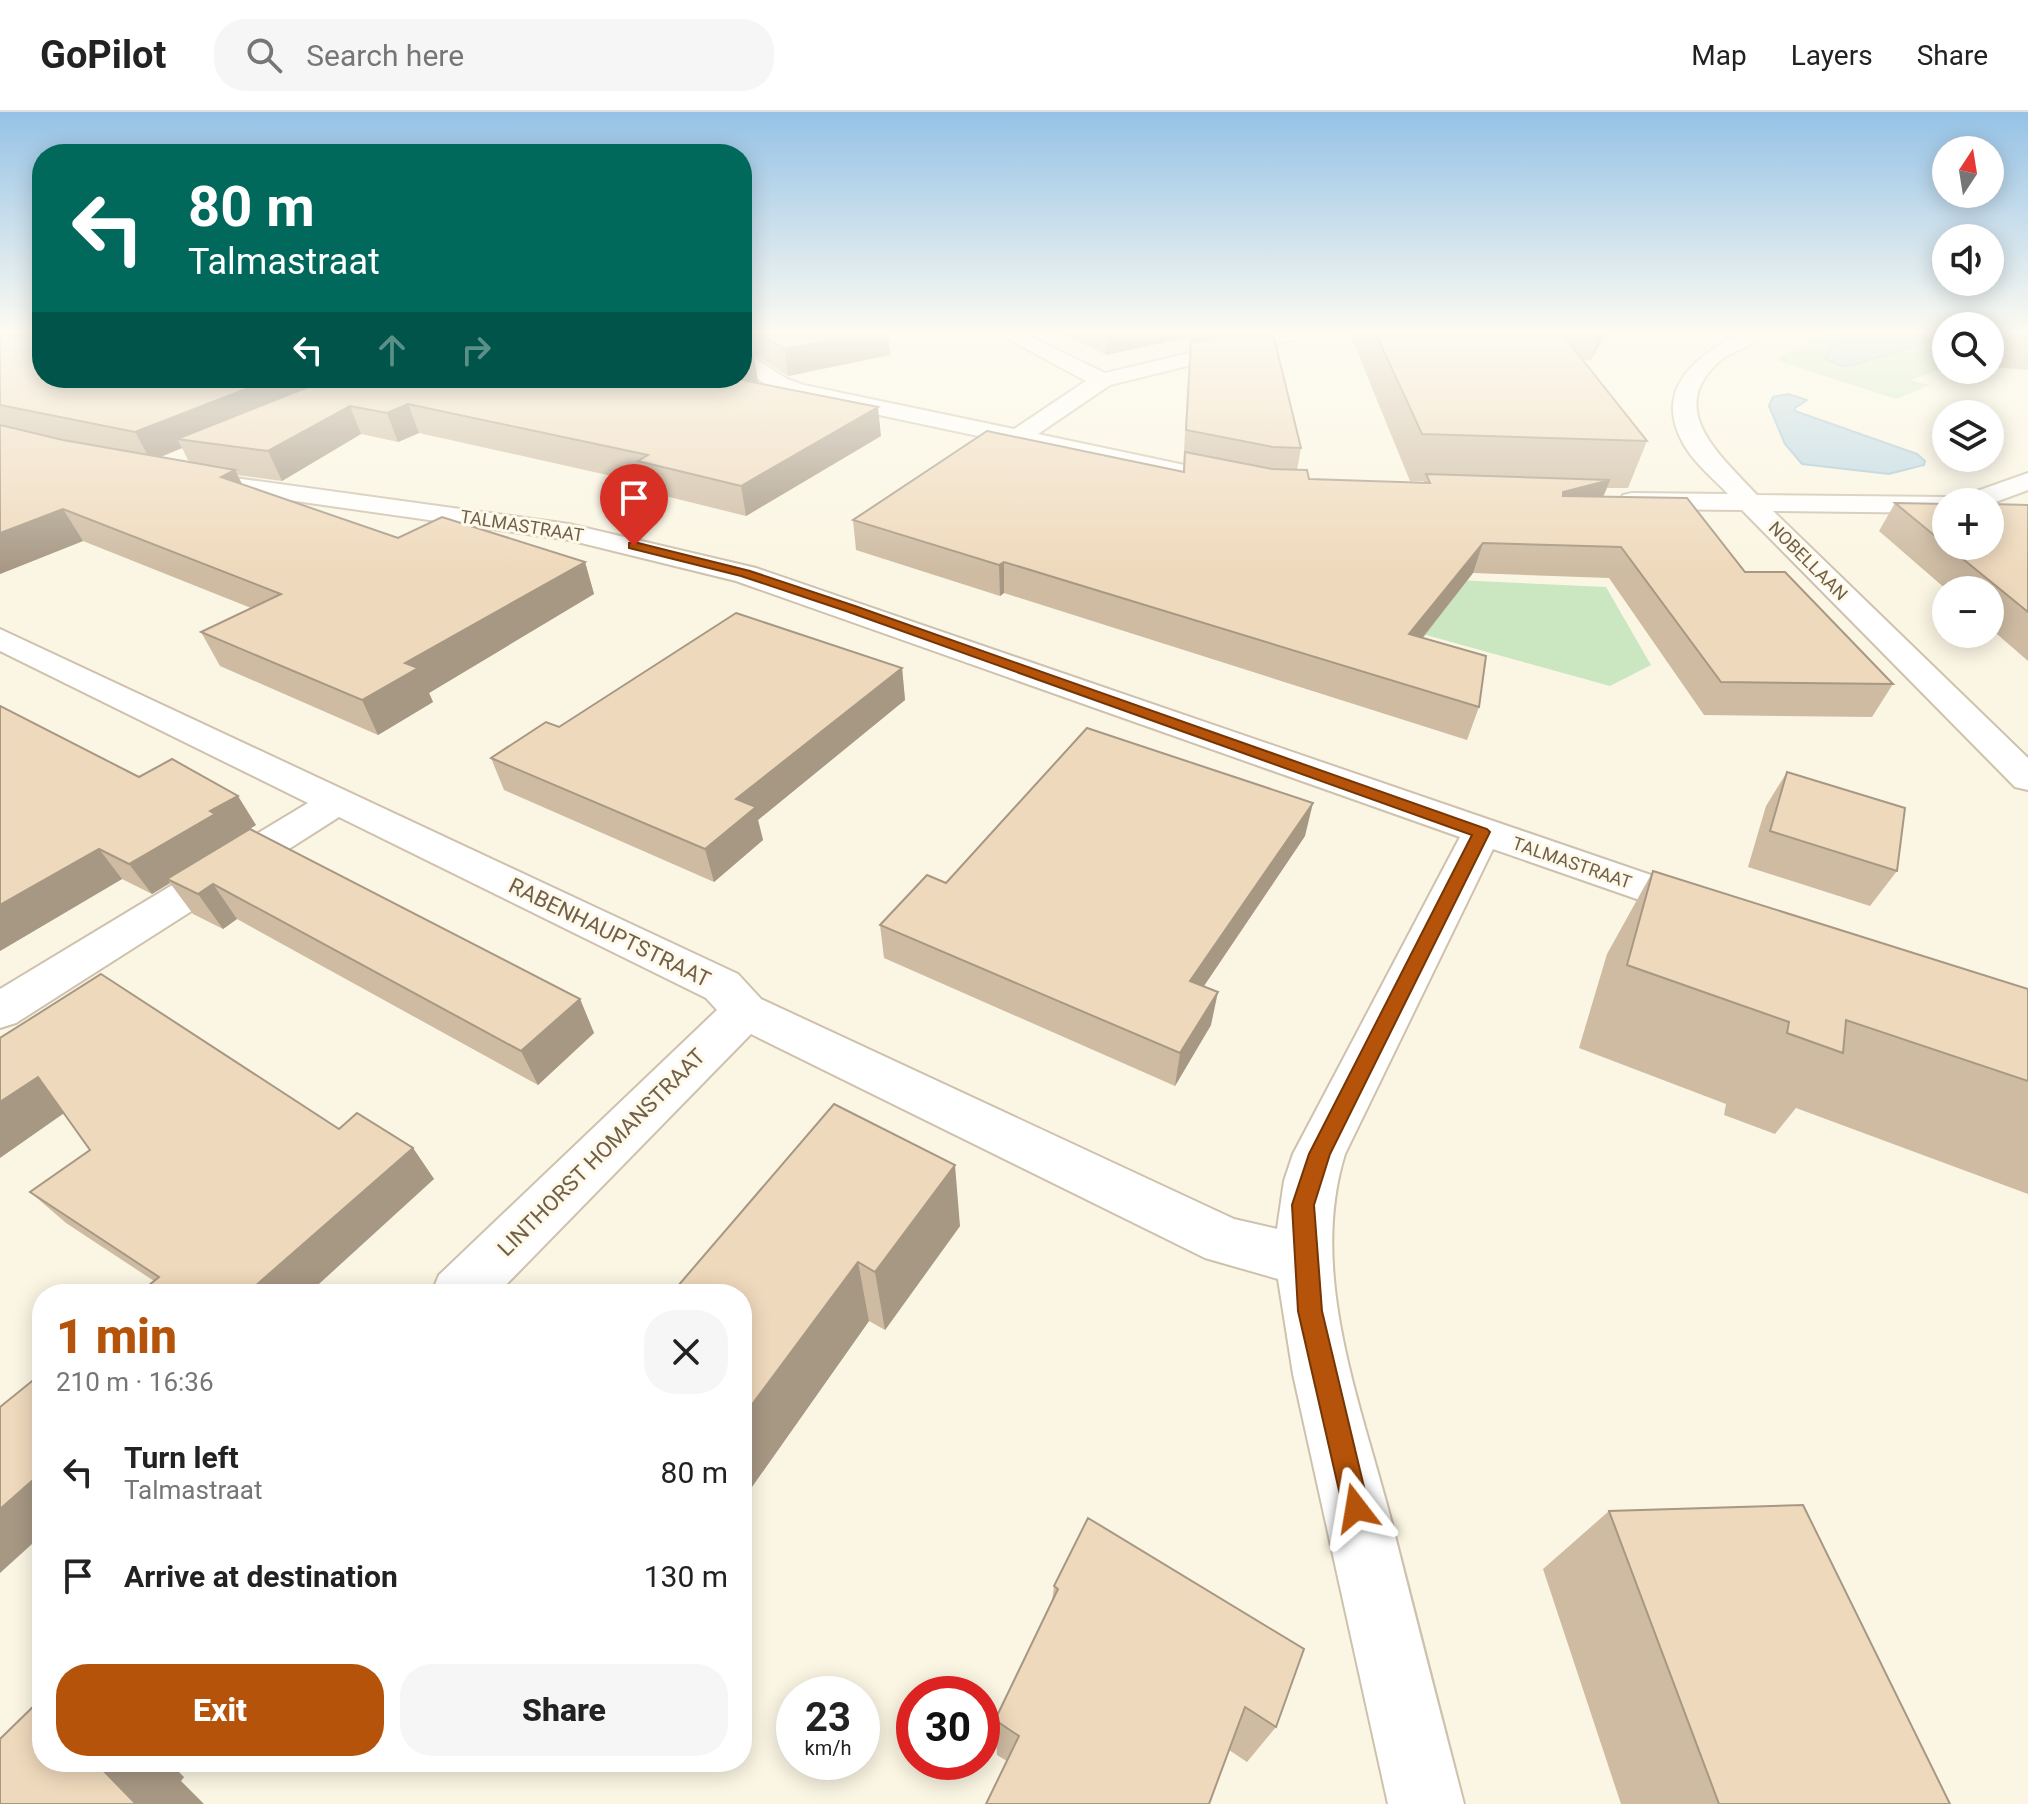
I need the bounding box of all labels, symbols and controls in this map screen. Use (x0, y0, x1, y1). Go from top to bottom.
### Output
search box (214, 19, 774, 91)
text: GoPilot (40, 33, 166, 77)
icon: search (242, 33, 286, 77)
text: Search here (306, 38, 464, 73)
text: Map (1691, 39, 1747, 72)
text: Layers (1791, 39, 1873, 72)
text: Share (1917, 39, 1988, 72)
north arrow (1932, 136, 2004, 208)
map controls (1932, 136, 2004, 648)
text: 80 m (188, 174, 315, 240)
icon: left (56, 176, 160, 280)
button: sound (1932, 224, 2004, 296)
text: Talmastraat (188, 241, 380, 283)
button: search (1932, 312, 2004, 384)
icon: left (286, 328, 330, 372)
icon: ahead (370, 328, 414, 372)
icon: right (454, 328, 498, 372)
button: layers (1932, 400, 2004, 472)
pin (600, 464, 668, 546)
icon: arrive (612, 476, 656, 520)
button: + (1932, 488, 2004, 560)
street label: TALMASTRAAT (459, 505, 586, 546)
street label: NOBELLAAN (1765, 517, 1852, 604)
button: − (1932, 576, 2004, 648)
street label: TALMASTRAAT (1510, 832, 1635, 893)
street label: RABENHAUPTSTRAAT (505, 873, 715, 992)
street label: LINTHORST HOMANSTRAAT (493, 1044, 710, 1261)
text: 1 min (56, 1308, 177, 1365)
button: close (644, 1310, 728, 1394)
text: 210 m · 16:36 (56, 1367, 214, 1397)
text: Turn left (124, 1440, 239, 1475)
icon: left (56, 1450, 100, 1494)
text: 80 m (661, 1455, 728, 1490)
position arrow (1314, 1466, 1398, 1550)
text: Talmastraat (124, 1475, 263, 1505)
icon: arrive (56, 1554, 100, 1598)
text: Arrive at destination (124, 1559, 398, 1594)
text: 130 m (644, 1559, 728, 1594)
button: Exit (56, 1664, 384, 1756)
button: Share (400, 1664, 728, 1756)
speed limit sign: 30 (896, 1676, 1000, 1780)
text: 23 (805, 1694, 851, 1741)
text: km/h (805, 1736, 851, 1760)

